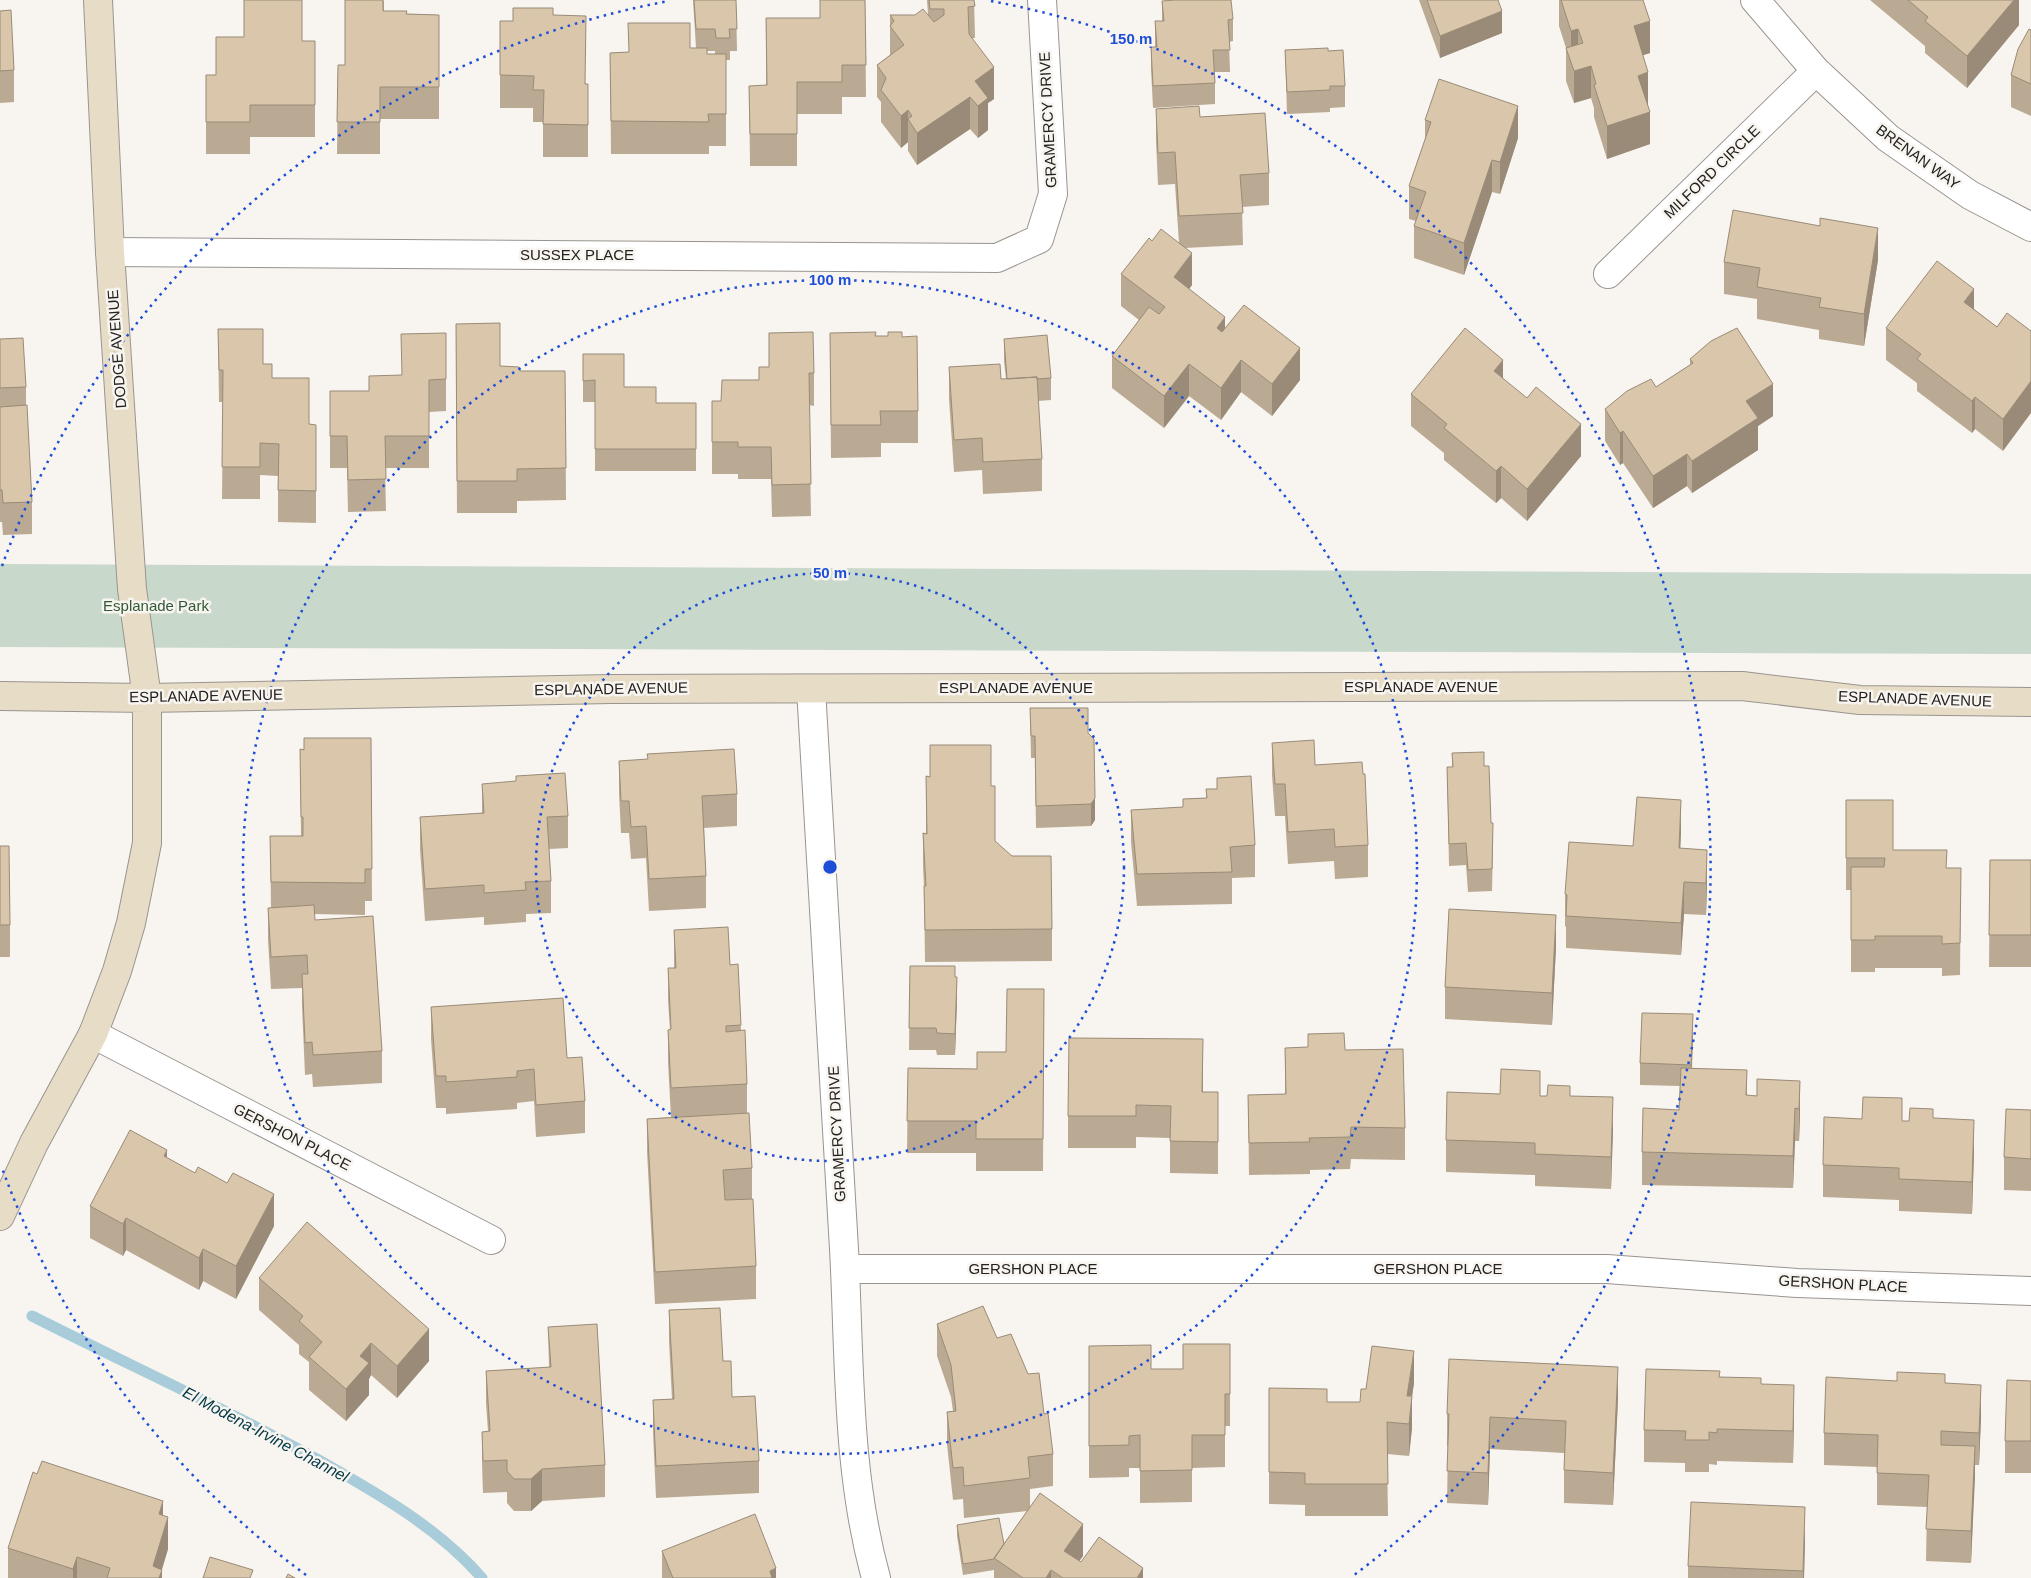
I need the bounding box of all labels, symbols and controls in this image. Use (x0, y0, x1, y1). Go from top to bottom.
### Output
text: 150 m (1110, 30, 1152, 47)
street label: GRAMERCY DRIVE (1035, 51, 1060, 189)
street label: BRENAN WAY (1873, 121, 1963, 193)
street label: MILFORD CIRCLE (1660, 122, 1763, 222)
street label: SUSSEX PLACE (520, 246, 634, 263)
text: 100 m (809, 271, 851, 288)
street label: DODGE AVENUE (104, 289, 129, 409)
text: 50 m (813, 564, 847, 581)
park label: Esplanade Park (103, 597, 209, 614)
street label: ESPLANADE AVENUE (1344, 678, 1498, 695)
street label: ESPLANADE AVENUE (534, 679, 688, 698)
street label: ESPLANADE AVENUE (939, 679, 1093, 696)
street label: ESPLANADE AVENUE (129, 686, 283, 705)
street label: ESPLANADE AVENUE (1838, 687, 1992, 710)
centre of rings (821, 858, 839, 876)
street label: GRAMERCY DRIVE (824, 1065, 849, 1203)
street label: GERSHON PLACE (231, 1100, 354, 1173)
street label: GERSHON PLACE (968, 1260, 1098, 1277)
street label: GERSHON PLACE (1373, 1260, 1503, 1277)
street label: GERSHON PLACE (1778, 1272, 1908, 1295)
water label: El Modena-Irvine Channel (180, 1384, 352, 1486)

